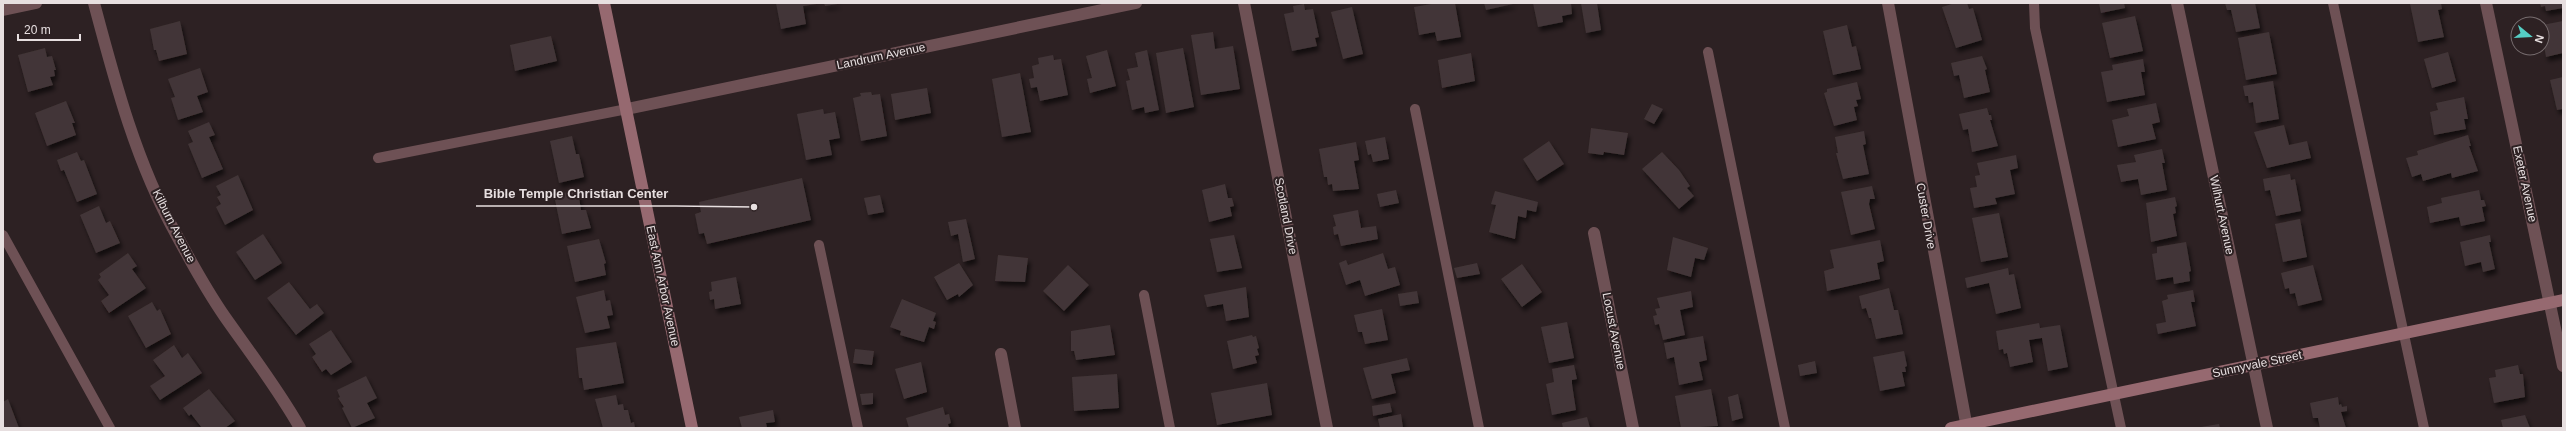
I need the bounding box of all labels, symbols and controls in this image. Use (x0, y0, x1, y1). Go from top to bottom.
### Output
scale bar (18, 16, 80, 42)
north arrow (2510, 16, 2550, 56)
text: 20 m (24, 23, 51, 37)
text: N (2533, 33, 2546, 45)
street label: Landrum Avenue (835, 40, 927, 72)
street label: Exeter Avenue (2510, 144, 2540, 224)
street label: Wilhurt Avenue (2207, 174, 2237, 256)
street label: Scotland Drive (1272, 176, 1300, 256)
callout: Bible Temple Christian Center (476, 181, 676, 206)
street label: Custer Drive (1913, 182, 1939, 250)
text: Bible Temple Christian Center (484, 186, 668, 201)
street label: Kilburn Avenue (149, 187, 199, 265)
street label: East Ann Arbor Avenue (643, 224, 683, 348)
street label: Locust Avenue (1600, 291, 1628, 371)
street label: Sunnyvale Street (2211, 348, 2304, 380)

